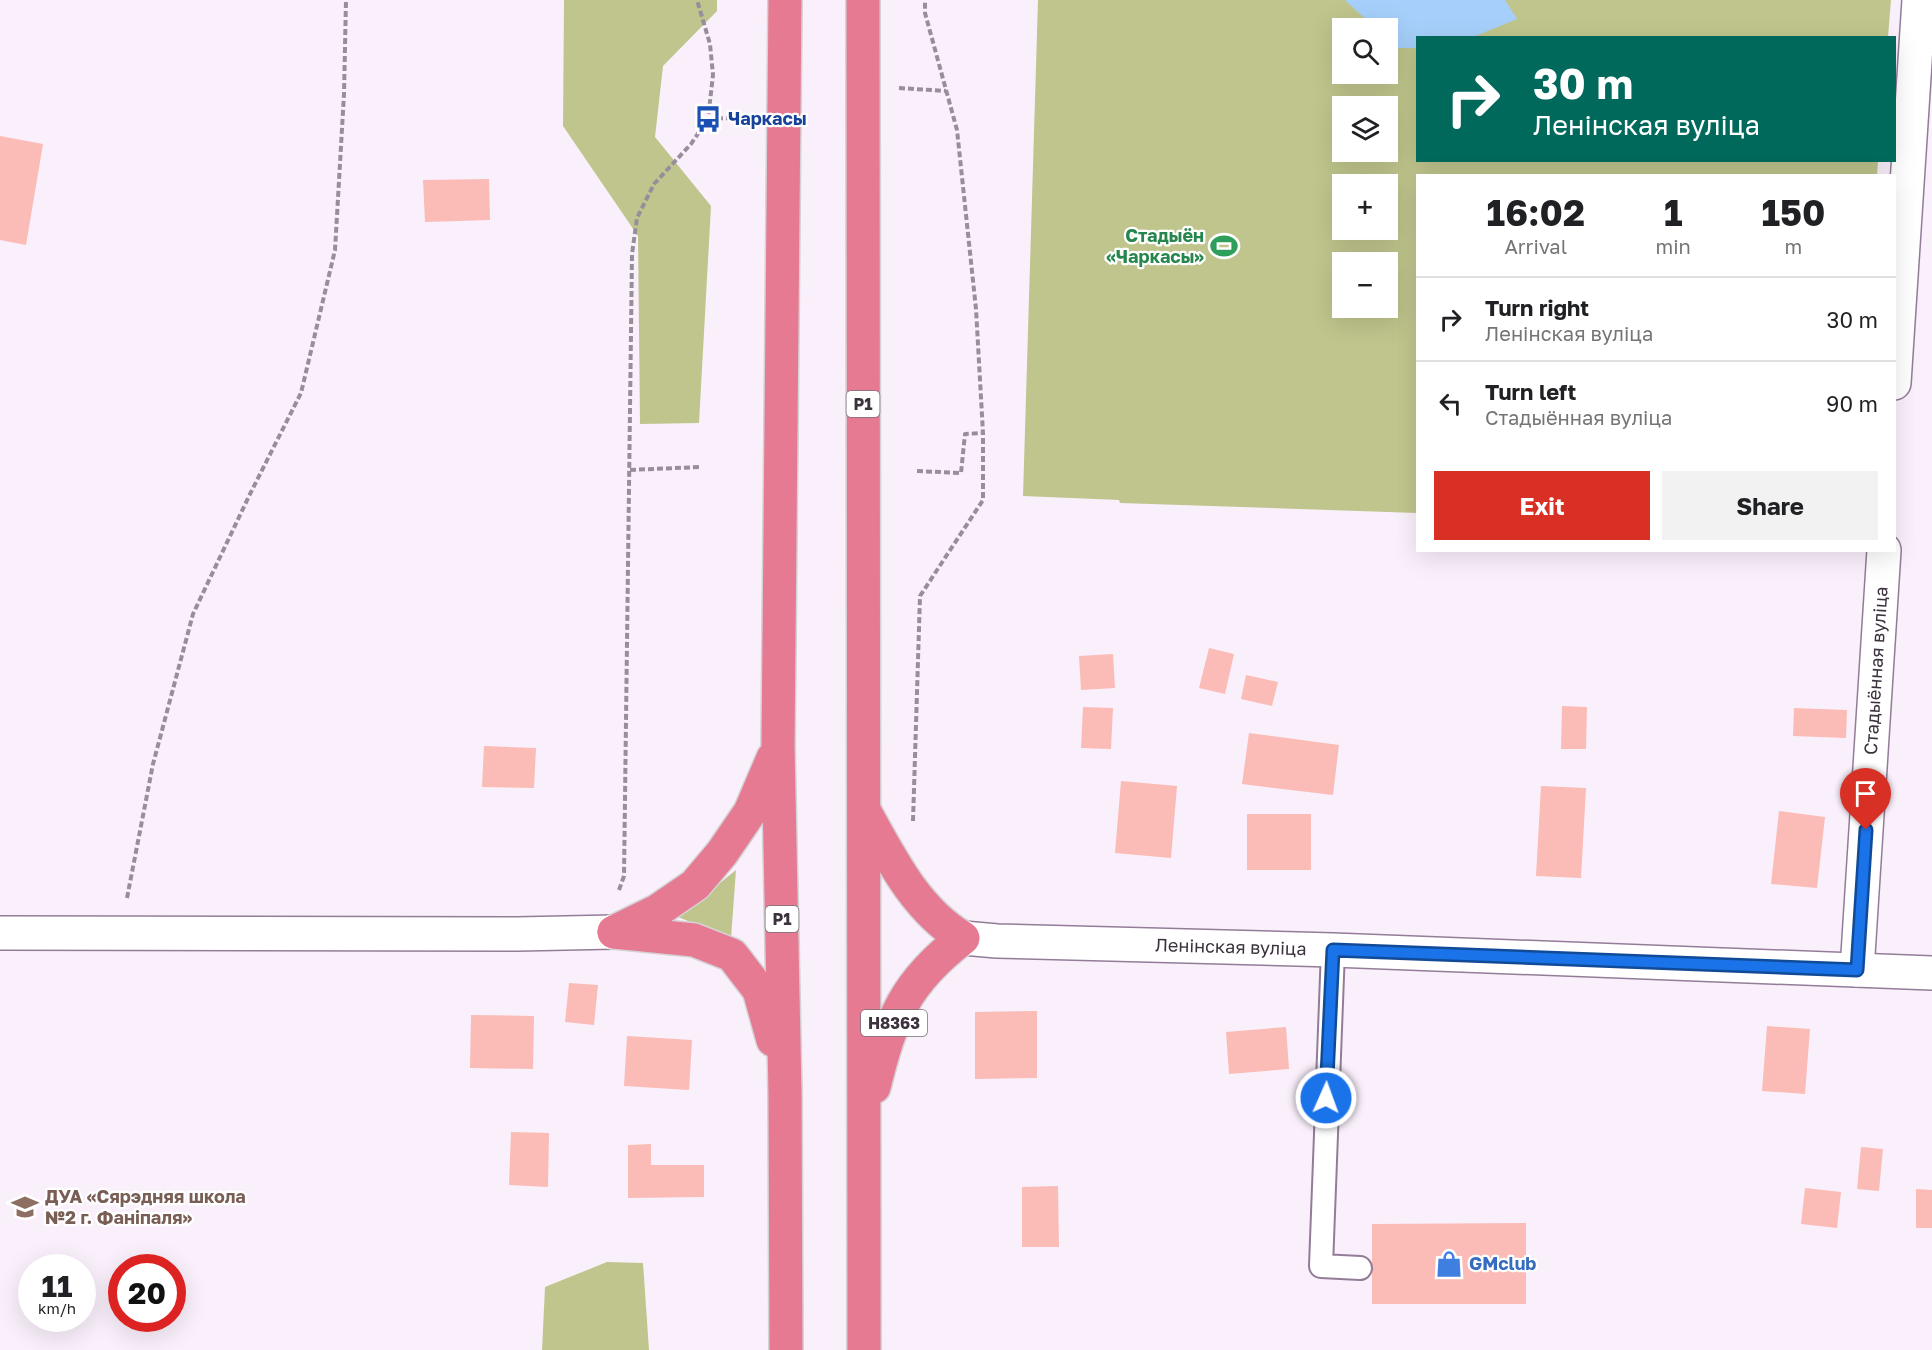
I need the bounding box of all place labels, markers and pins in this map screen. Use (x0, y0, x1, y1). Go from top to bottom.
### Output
bus stop icon: Чаркасы (693, 104, 723, 134)
place label: Чаркасы (728, 107, 807, 129)
place label: Стадыён «Чаркасы» (1106, 224, 1204, 267)
sports icon: Стадыён «Чаркасы» (1209, 231, 1239, 261)
pin (1840, 768, 1891, 830)
place label: ДУА «Сярэдняя школа №2 г. Фаніпаля» (45, 1185, 246, 1228)
school or university icon: ДУА «Сярэдняя школа №2 г. Фаніпаля» (10, 1192, 40, 1222)
shop icon: GMclub (1434, 1249, 1464, 1279)
place label: GMclub (1469, 1252, 1536, 1274)

